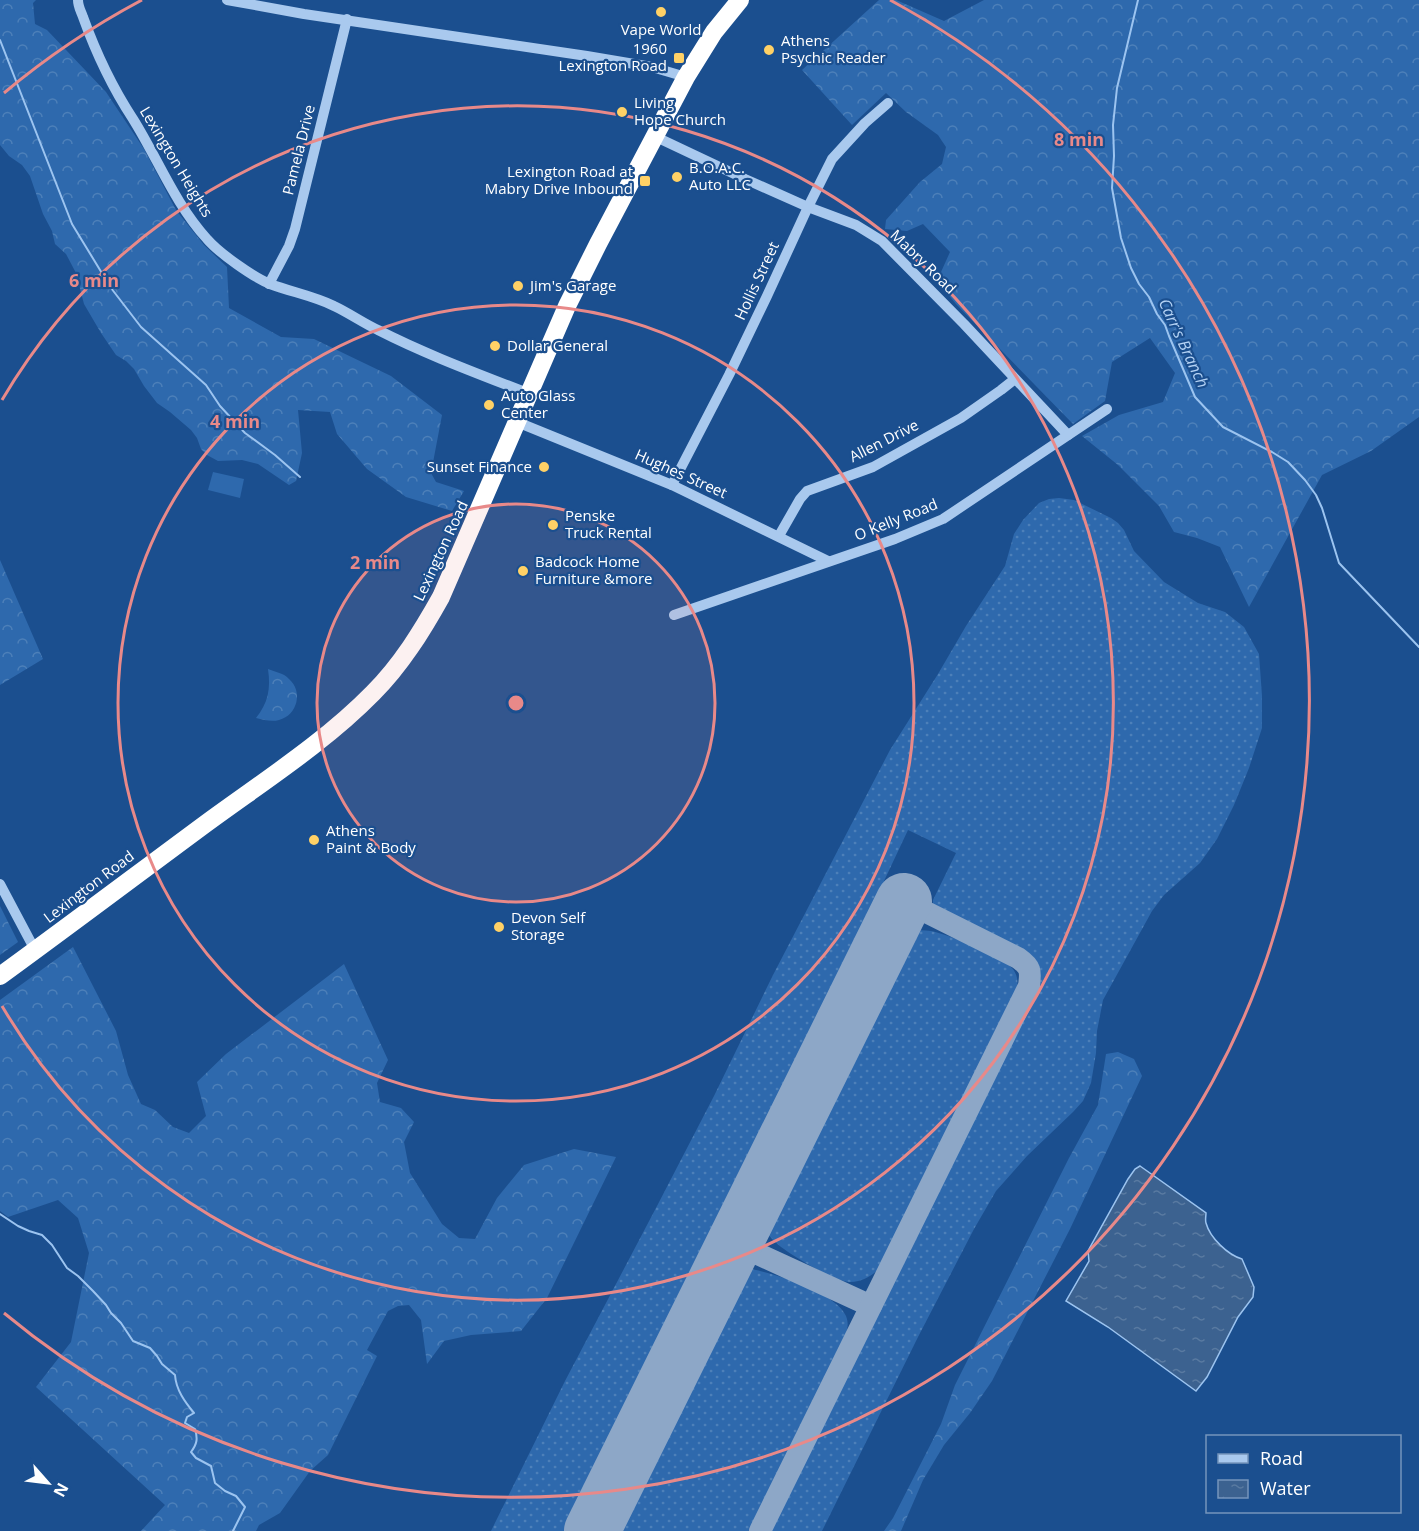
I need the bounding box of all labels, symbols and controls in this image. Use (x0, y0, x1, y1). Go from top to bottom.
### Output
marker: Vape World (654, 5, 668, 19)
place label: Vape World (621, 19, 701, 39)
place label: Athens Psychic Reader (781, 30, 886, 67)
place label: 1960 Lexington Road (559, 38, 667, 75)
marker: Athens Psychic Reader (762, 43, 776, 57)
marker: 1960 Lexington Road (672, 51, 686, 65)
place label: Living Hope Church (634, 92, 726, 129)
street label: Lexington Heights (136, 102, 218, 221)
street label: Pamela Drive (277, 103, 319, 197)
marker: Living Hope Church (615, 105, 629, 119)
text: 8 min (1054, 127, 1104, 151)
place label: B.O.A.C. Auto LLC (689, 157, 751, 194)
place label: Lexington Road at Mabry Drive Inbound (485, 161, 633, 198)
marker: B.O.A.C. Auto LLC (670, 170, 684, 184)
marker: Lexington Road at Mabry Drive Inbound (638, 174, 652, 188)
street label: Mabry Road (886, 225, 961, 298)
street label: Hollis Street (729, 238, 783, 323)
text: 6 min (69, 268, 119, 292)
place label: Jim's Garage (528, 275, 616, 295)
marker: Jim's Garage (511, 279, 525, 293)
water label: Carr's Branch (1154, 295, 1214, 391)
place label: Dollar General (507, 335, 608, 355)
marker: Dollar General (488, 339, 502, 353)
place label: Auto Glass Center (501, 385, 575, 422)
marker: Auto Glass Center (482, 398, 496, 412)
text: 4 min (210, 409, 260, 433)
street label: Allen Drive (845, 414, 922, 466)
street label: Hughes Street (632, 444, 731, 502)
place label: Sunset Finance (427, 456, 532, 476)
marker: Sunset Finance (537, 460, 551, 474)
street label: O Kelly Road (851, 493, 940, 545)
street label: Lexington Road (408, 497, 472, 604)
place label: Penske Truck Rental (565, 505, 652, 542)
marker: Penske Truck Rental (546, 518, 560, 532)
text: 2 min (350, 550, 400, 574)
place label: Badcock Home Furniture &more (535, 551, 652, 588)
marker: Badcock Home Furniture &more (516, 564, 530, 578)
centre of rings (506, 693, 526, 713)
place label: Athens Paint & Body (326, 820, 416, 857)
marker: Athens Paint & Body (307, 833, 321, 847)
street label: Lexington Road (39, 846, 138, 927)
place label: Devon Self Storage (511, 907, 586, 944)
marker: Devon Self Storage (492, 920, 506, 934)
legend (1206, 1435, 1401, 1513)
text: Road (1260, 1446, 1303, 1470)
north arrow (18, 1453, 78, 1513)
text: Water (1260, 1476, 1311, 1500)
text: N (48, 1479, 74, 1501)

